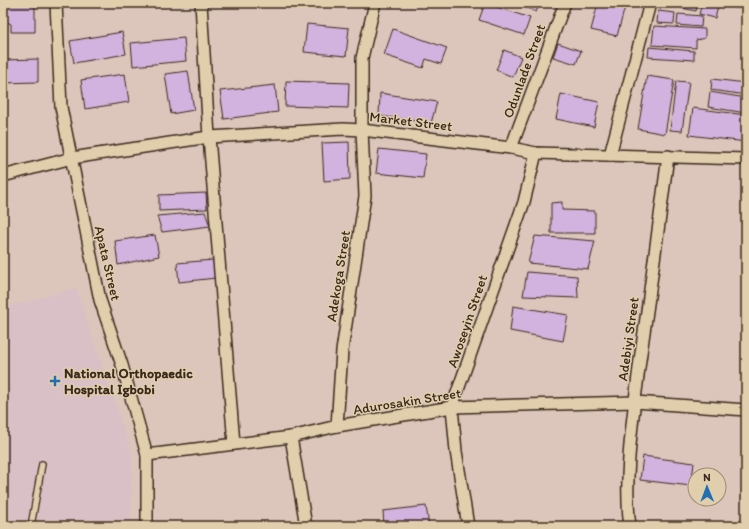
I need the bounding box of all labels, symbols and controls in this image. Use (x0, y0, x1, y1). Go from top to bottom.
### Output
street label: Odunlade Street (500, 22, 549, 120)
street label: Market Street (369, 108, 453, 135)
street label: Apata Street (91, 224, 124, 302)
street label: Adekoga Street (323, 229, 354, 323)
street label: Awoseyin Street (444, 273, 491, 370)
street label: Adebiyi Street (614, 296, 643, 382)
place label: National Orthopaedic Hospital Igbobi (64, 365, 193, 398)
marker: National Orthopaedic Hospital Igbobi (49, 375, 61, 387)
street label: Adurosakin Street (352, 385, 462, 418)
north arrow (687, 467, 727, 507)
text: N (703, 471, 711, 484)

